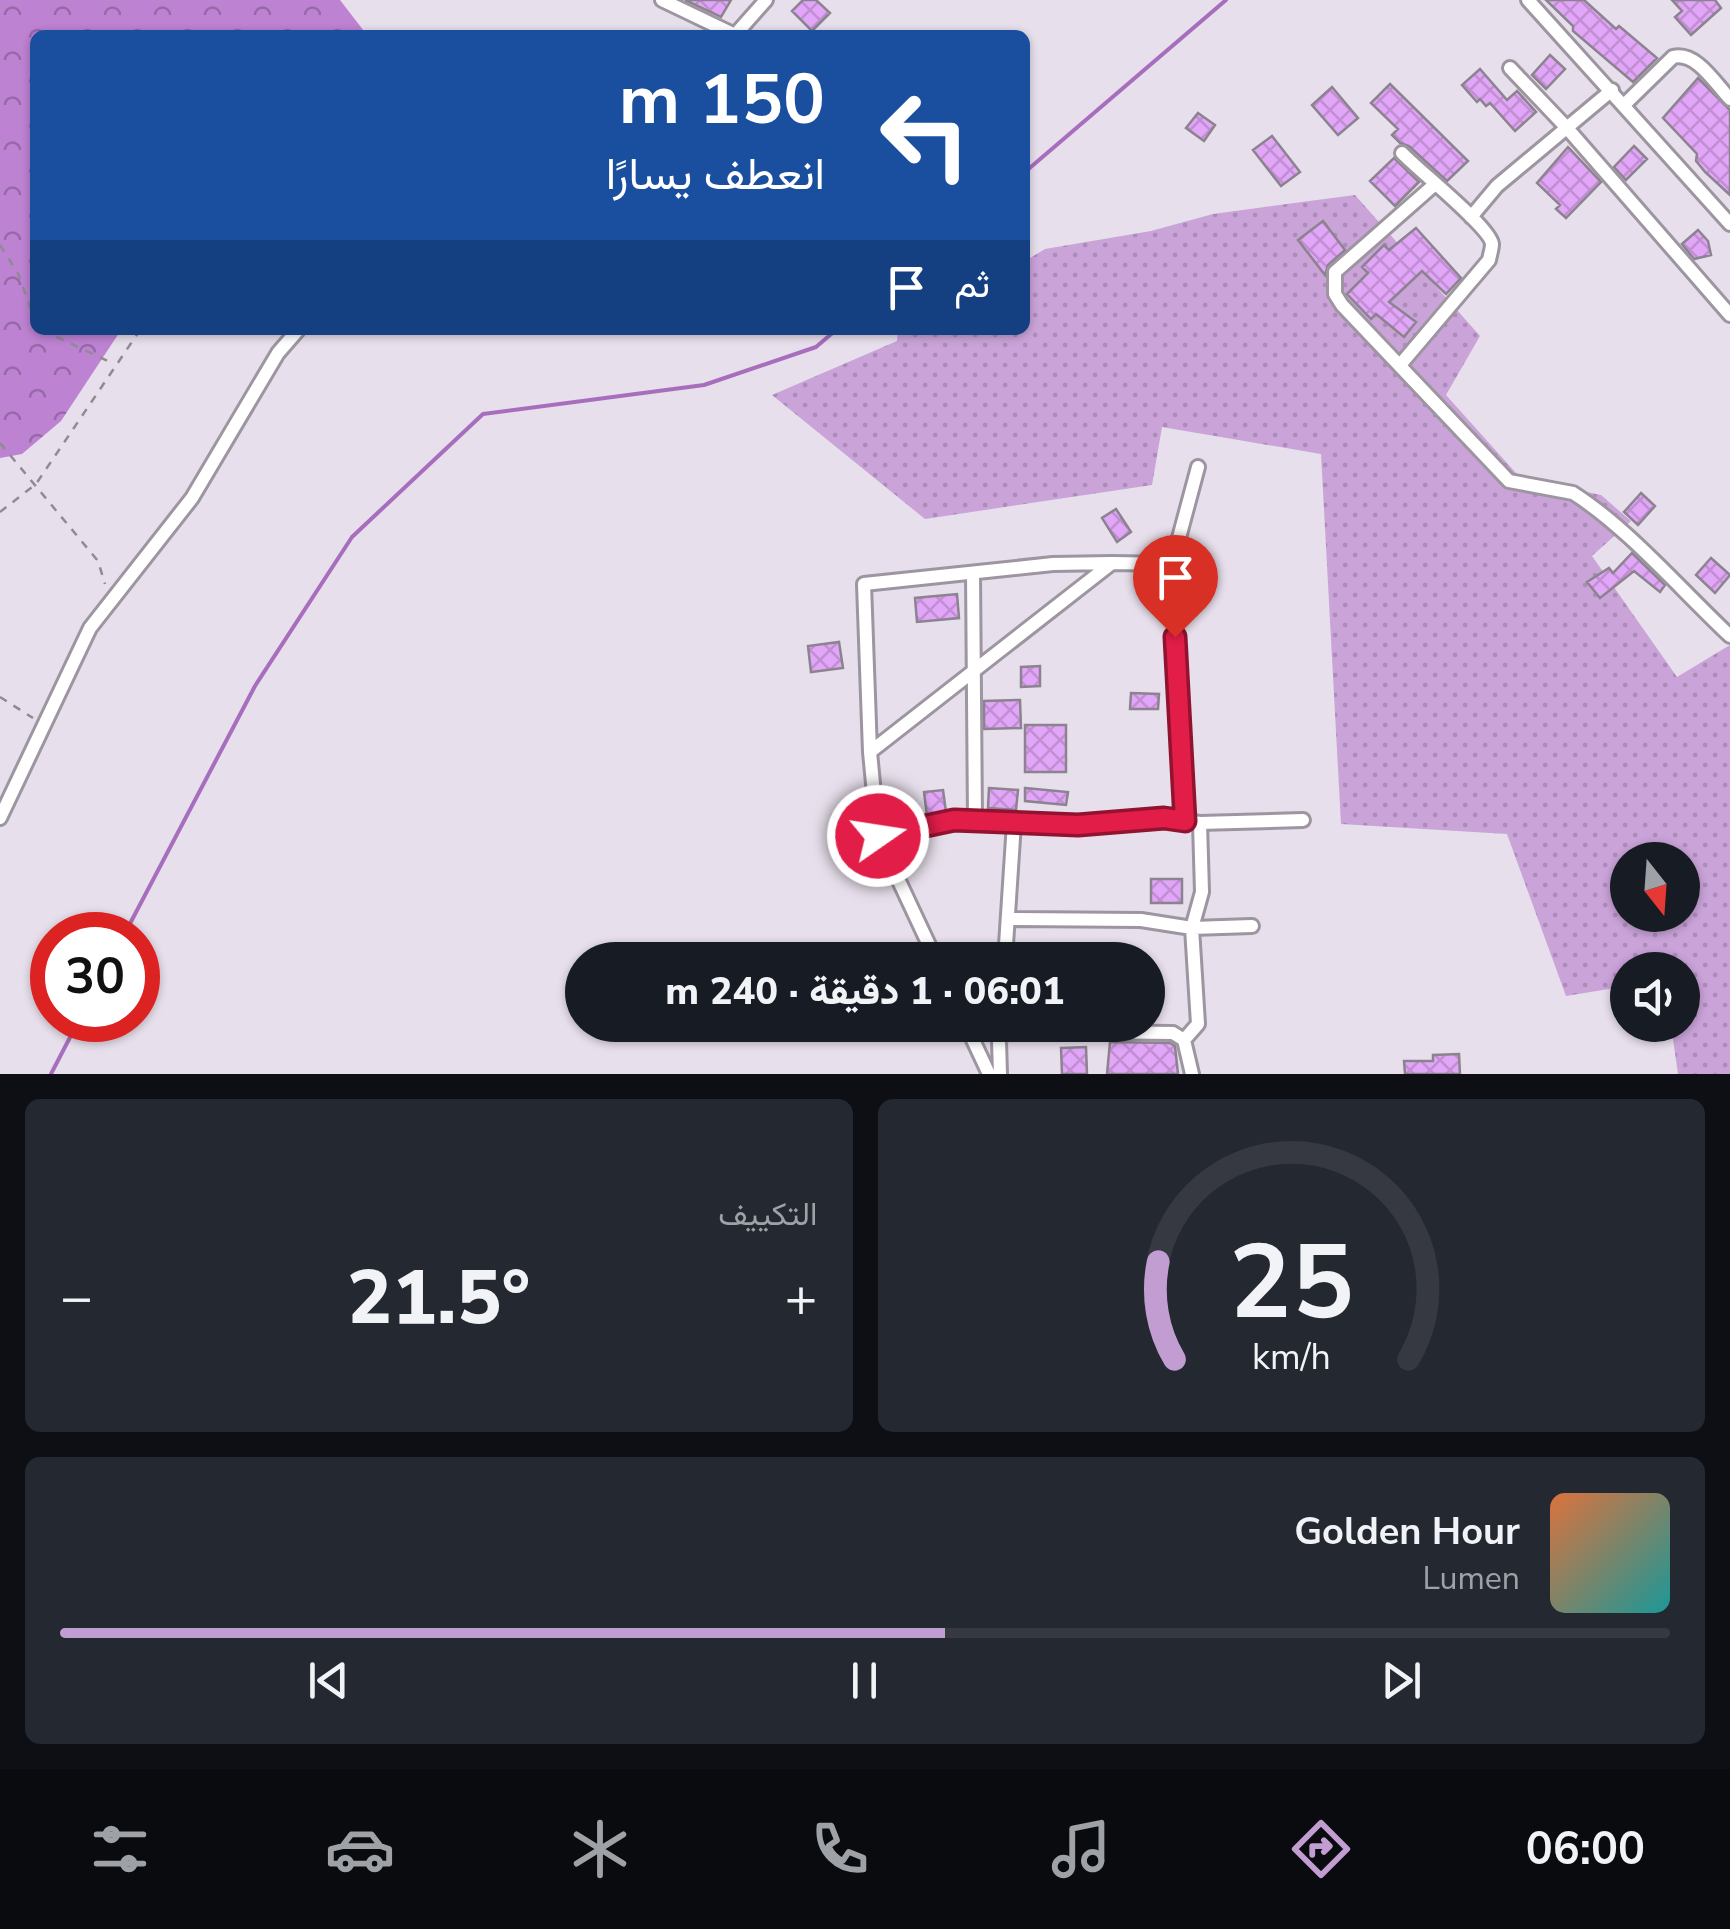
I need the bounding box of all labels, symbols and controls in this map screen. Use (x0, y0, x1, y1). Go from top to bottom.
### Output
text: 150 m (619, 52, 825, 148)
icon: left (860, 70, 990, 200)
text: انعطف يسارًا (606, 144, 825, 205)
text: ثم (954, 259, 990, 310)
icon: arrive (879, 260, 934, 315)
pin (1133, 535, 1218, 638)
icon: arrive (1148, 550, 1203, 605)
position arrow (826, 784, 930, 888)
north arrow (1610, 842, 1700, 932)
map controls (1610, 842, 1700, 1042)
speed limit sign: 30 (30, 912, 160, 1042)
button: sound (1610, 952, 1700, 1042)
text: 06:01 · 1 دقيقة · 240 m (665, 966, 1065, 1017)
text: التكييف (718, 1193, 818, 1236)
text: 25 (1229, 1212, 1354, 1354)
text: 21.5° (347, 1247, 530, 1349)
text: − (60, 1260, 93, 1335)
text: + (784, 1260, 818, 1335)
text: km/h (1252, 1333, 1331, 1382)
text: Golden Hour (1294, 1506, 1520, 1557)
text: Lumen (1422, 1557, 1520, 1600)
icon: previous (301, 1653, 356, 1708)
icon: pause (837, 1653, 892, 1708)
icon: next (1374, 1653, 1429, 1708)
icon: filters (85, 1814, 155, 1884)
icon: car (325, 1814, 395, 1884)
icon: climate (565, 1814, 635, 1884)
icon: phone (805, 1814, 875, 1884)
icon: music (1046, 1814, 1116, 1884)
icon: directions (1286, 1814, 1356, 1884)
text: 06:00 (1526, 1819, 1645, 1880)

